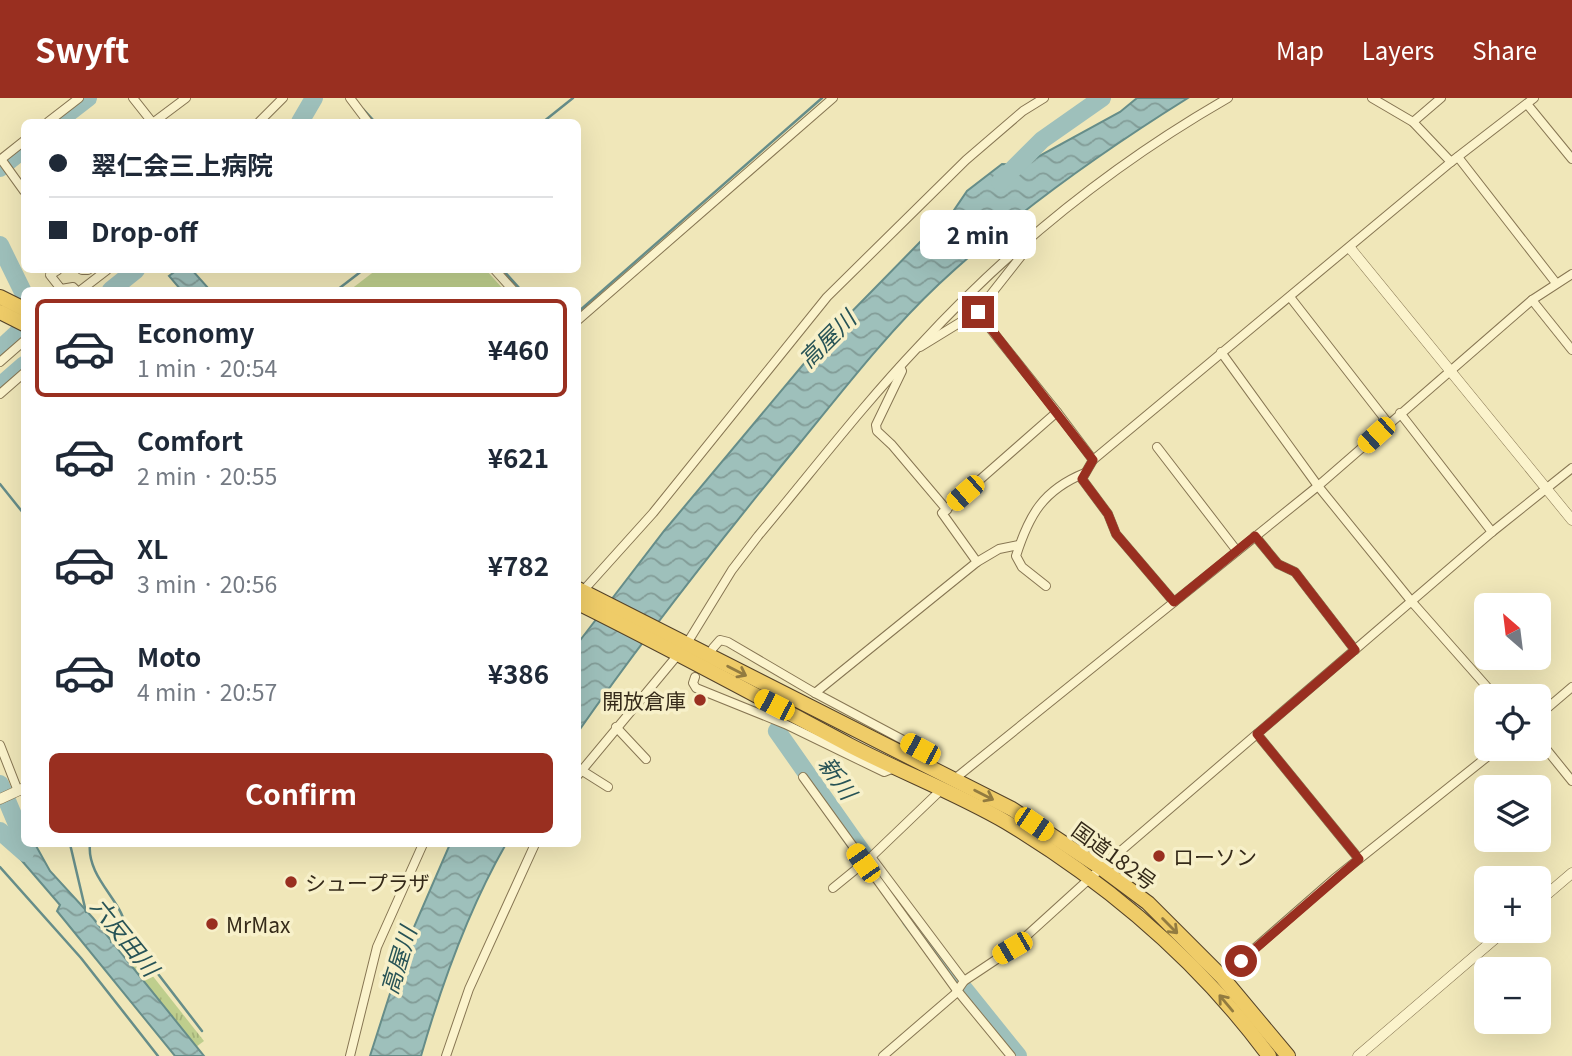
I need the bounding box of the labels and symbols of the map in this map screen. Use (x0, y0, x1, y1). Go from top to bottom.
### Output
callout: 2 min (920, 211, 1036, 260)
route end (962, 296, 994, 328)
water label: 高屋川 (790, 299, 865, 374)
car (1354, 413, 1399, 457)
car (943, 471, 988, 515)
north arrow (1474, 593, 1550, 670)
one-way arrow (727, 664, 747, 678)
place label: 開放倉庫 (602, 685, 686, 715)
car (751, 686, 798, 724)
marker: 開放倉庫 (692, 692, 708, 708)
car (897, 730, 944, 768)
water label: 新川 (812, 748, 868, 808)
one-way arrow (974, 789, 994, 803)
car (1011, 804, 1058, 844)
street label: 国道182号 (1067, 814, 1163, 896)
car (843, 840, 884, 886)
place label: ローソン (1173, 841, 1257, 871)
marker: ローソン (1151, 848, 1167, 864)
place label: シュープラザ (305, 867, 430, 897)
marker: シュープラザ (283, 874, 299, 890)
water label: 六反田川 (84, 890, 170, 985)
place label: MrMax (226, 909, 291, 939)
marker: MrMax (204, 916, 220, 932)
one-way arrow (1161, 917, 1178, 934)
water label: 高屋川 (371, 919, 424, 998)
car (989, 928, 1036, 968)
route start (1225, 945, 1257, 977)
one-way arrow (1218, 995, 1234, 1013)

